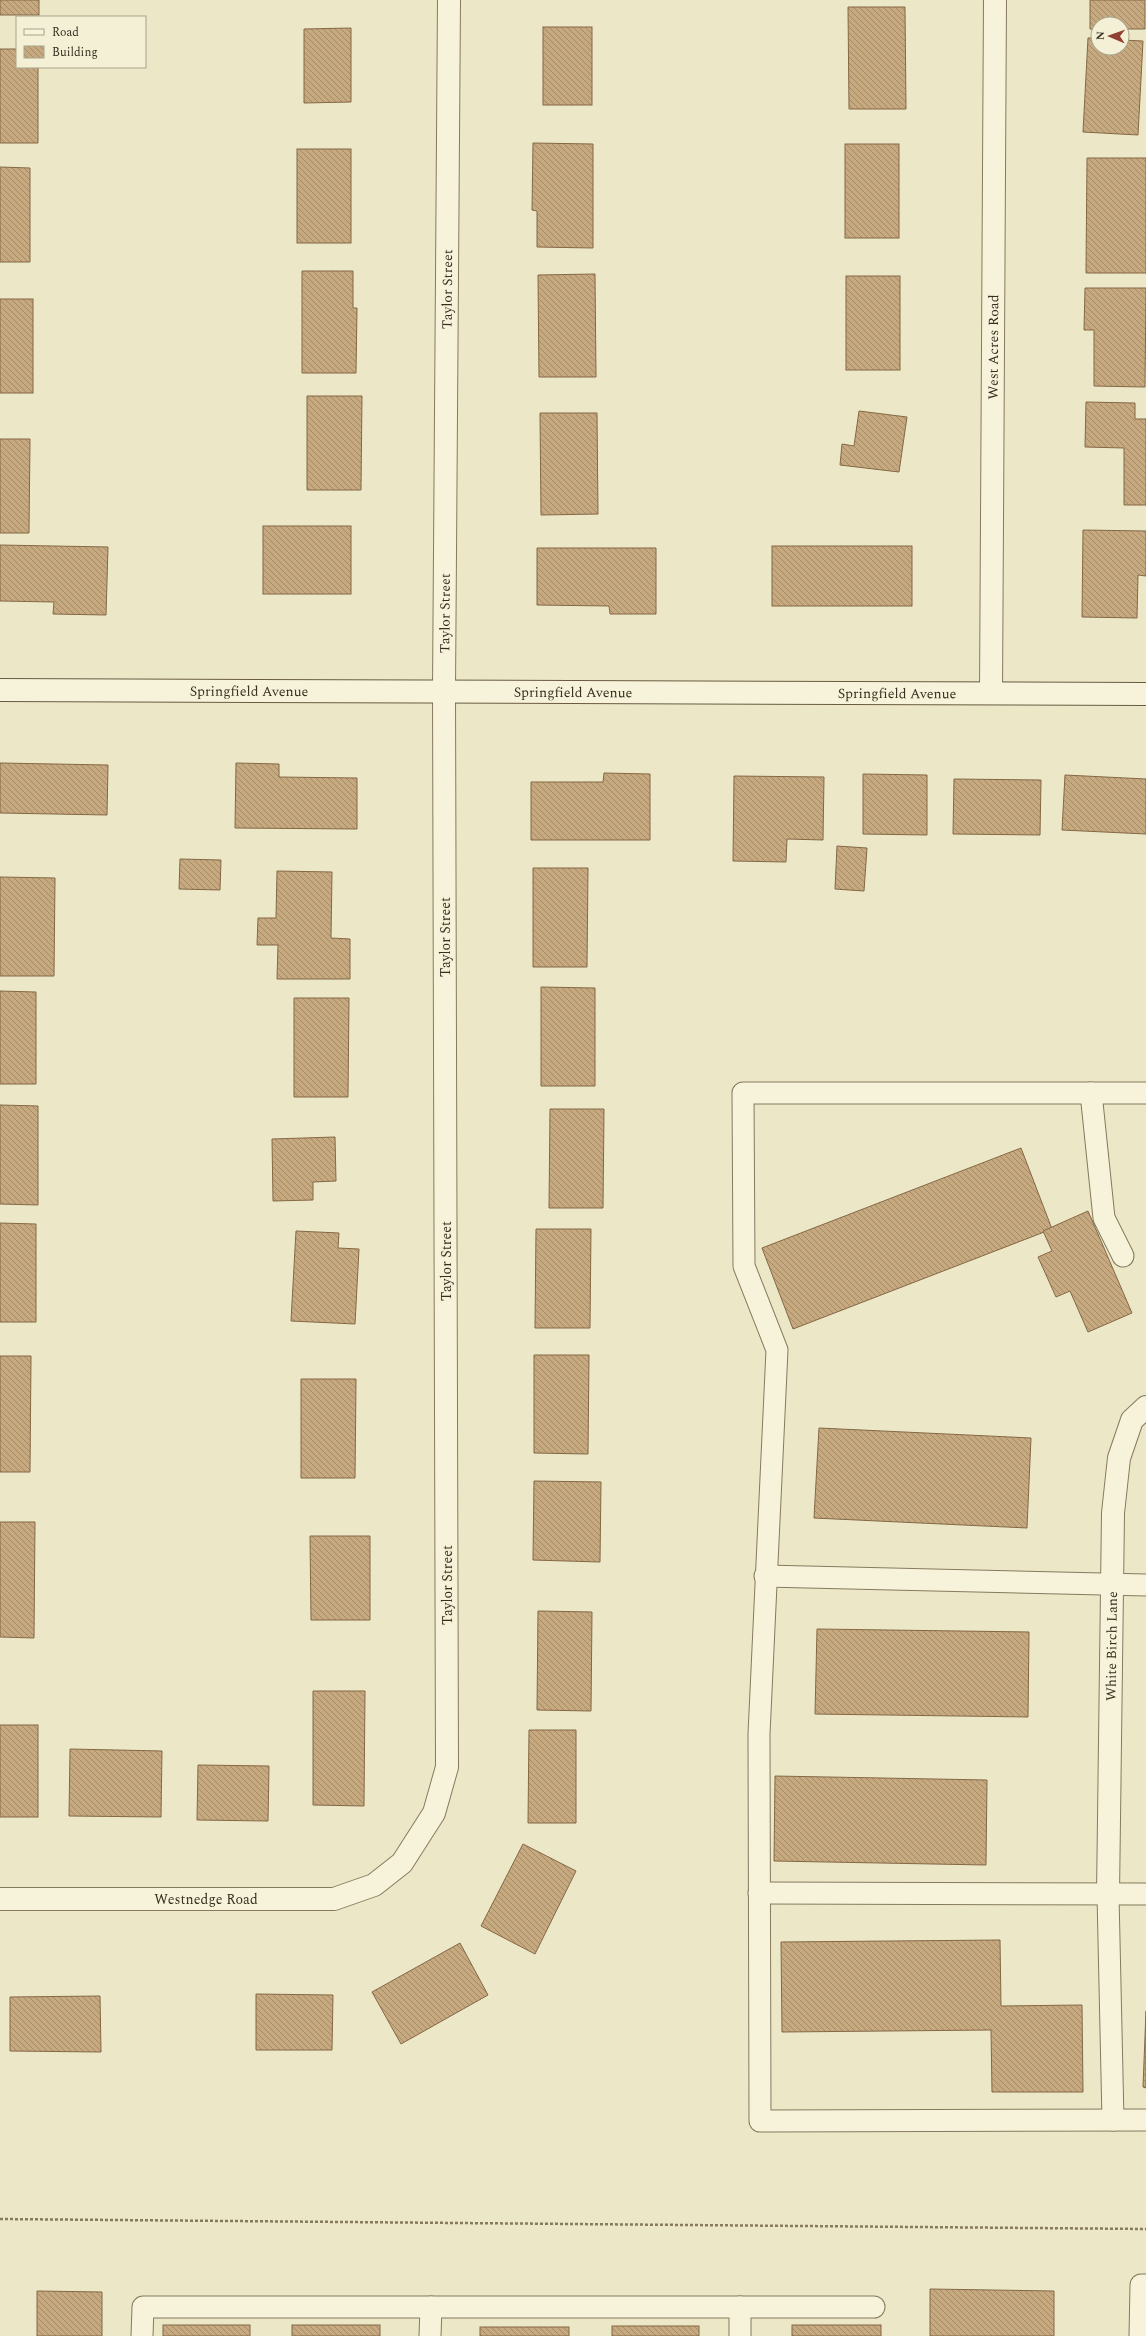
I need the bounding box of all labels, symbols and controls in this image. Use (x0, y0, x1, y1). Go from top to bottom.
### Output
legend (16, 16, 146, 68)
north arrow (1090, 16, 1130, 56)
text: Road (52, 23, 79, 42)
text: N (1092, 31, 1109, 40)
text: Building (52, 43, 98, 62)
street label: Taylor Street (436, 249, 458, 329)
street label: West Acres Road (982, 294, 1004, 400)
street label: Taylor Street (434, 573, 455, 653)
street label: Springfield Avenue (190, 680, 309, 702)
street label: Springfield Avenue (514, 681, 633, 703)
street label: Springfield Avenue (838, 682, 957, 704)
street label: Taylor Street (435, 897, 456, 977)
street label: Taylor Street (436, 1221, 457, 1301)
street label: Taylor Street (437, 1545, 458, 1625)
street label: White Birch Lane (1100, 1591, 1122, 1701)
street label: Westnedge Road (154, 1889, 258, 1910)

